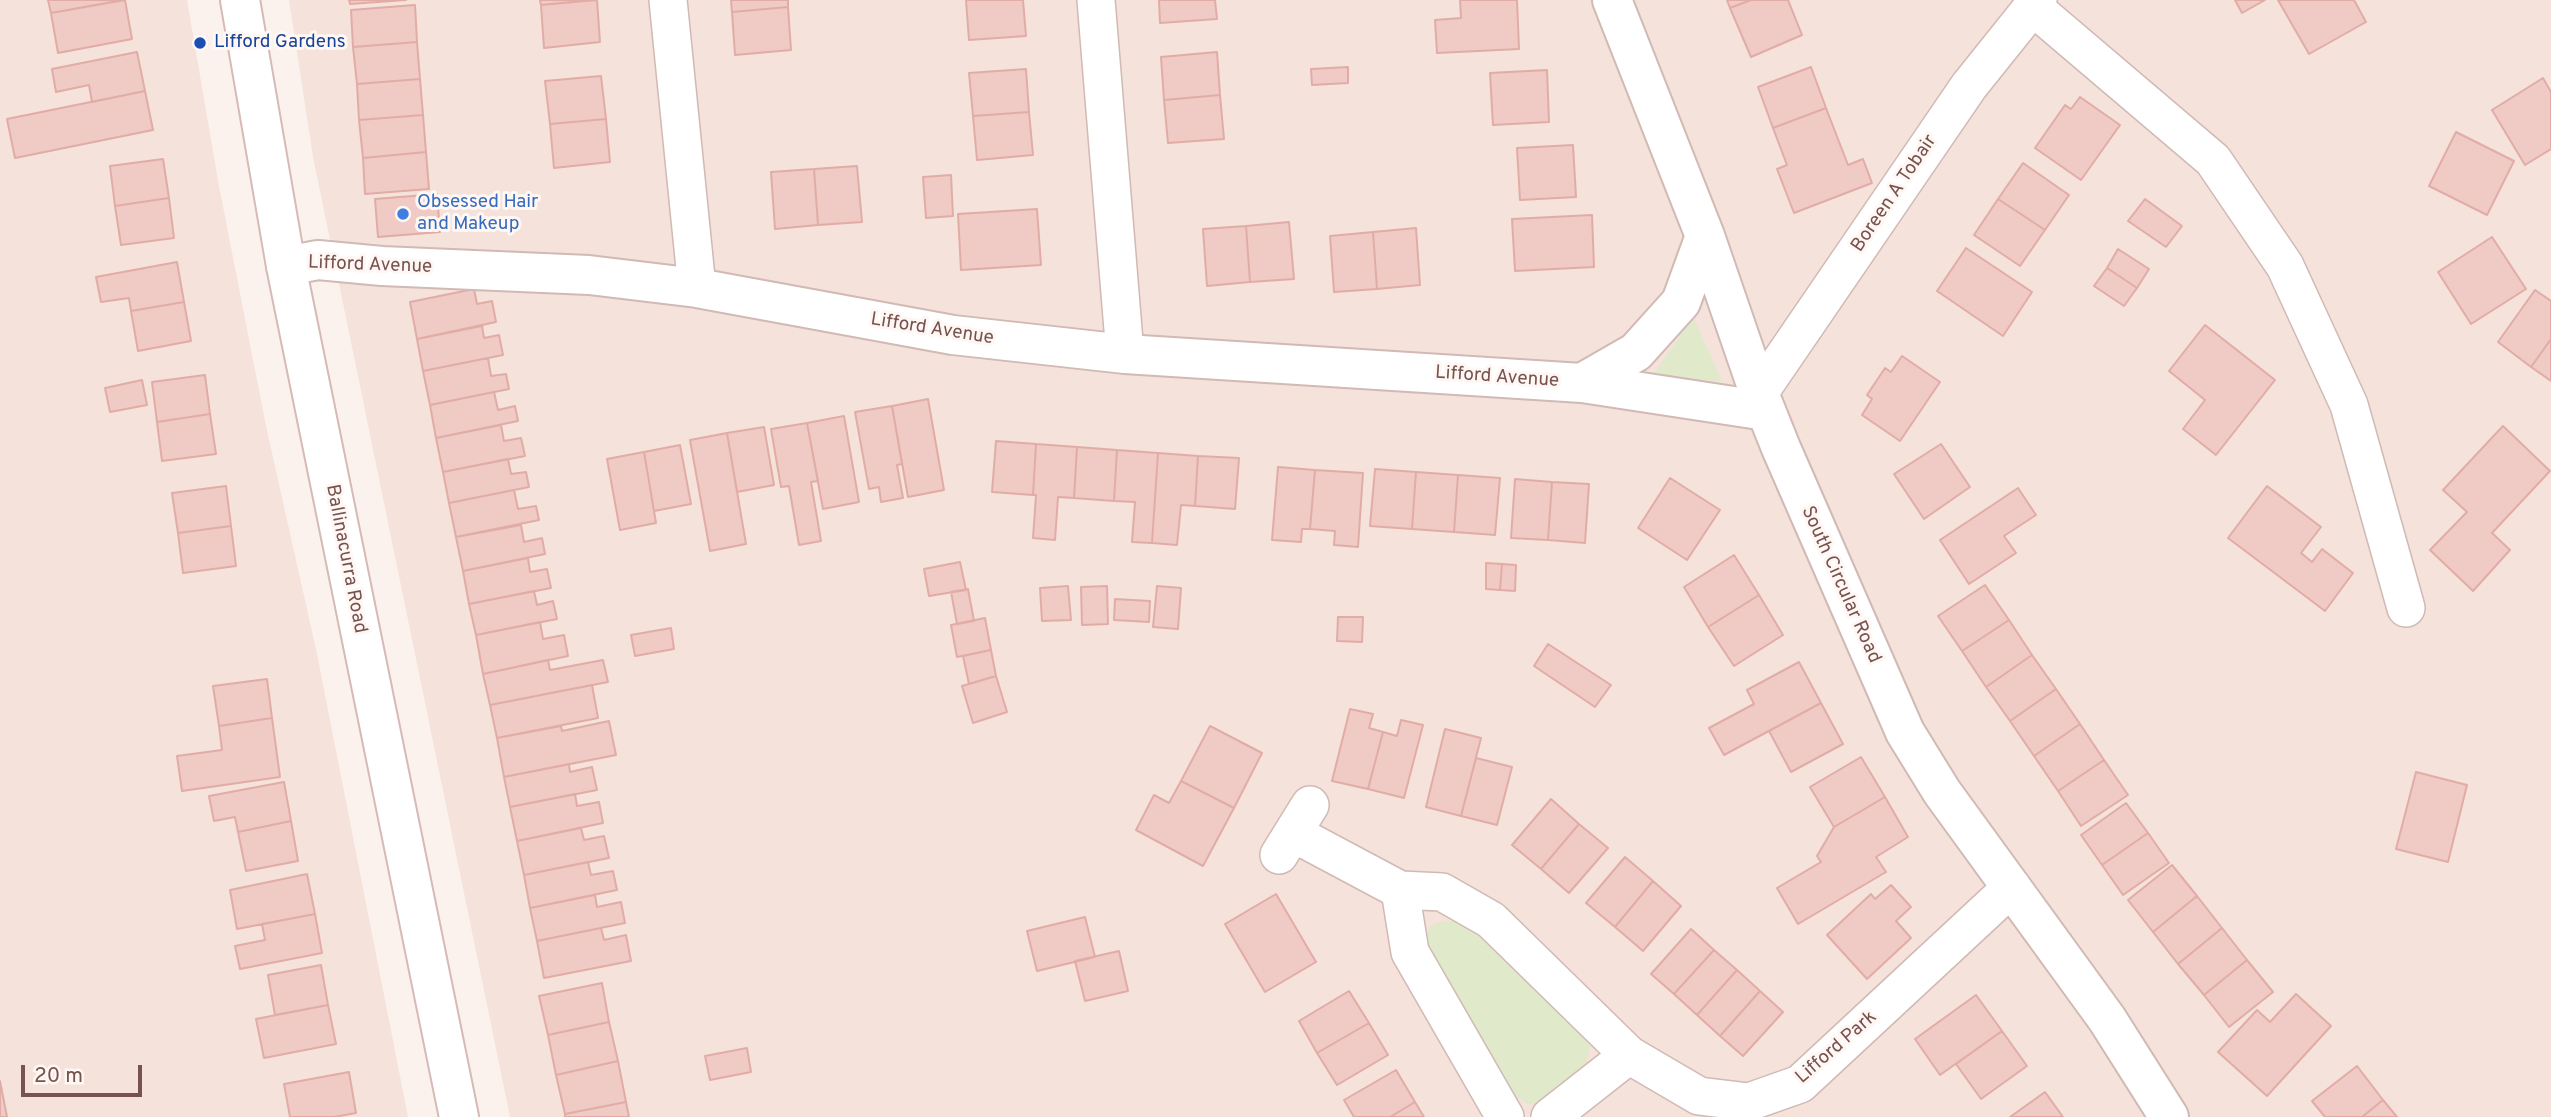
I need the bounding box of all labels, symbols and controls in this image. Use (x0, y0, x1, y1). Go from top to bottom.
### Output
place label: Lifford Gardens (214, 32, 346, 54)
marker: Lifford Gardens (192, 35, 208, 51)
street label: Boreen A Tobair (1847, 131, 1943, 257)
place label: Obsessed Hair and Makeup (417, 192, 538, 236)
marker: Obsessed Hair and Makeup (395, 206, 411, 222)
street label: Lifford Avenue (307, 252, 433, 280)
street label: Lifford Avenue (869, 309, 995, 351)
street label: Lifford Avenue (1434, 362, 1560, 394)
street label: Ballinacurra Road (319, 483, 371, 635)
street label: South Circular Road (1795, 503, 1885, 667)
street label: Lifford Park (1792, 1007, 1882, 1089)
scale bar (24, 1050, 145, 1094)
text: 20 m (34, 1063, 83, 1090)

